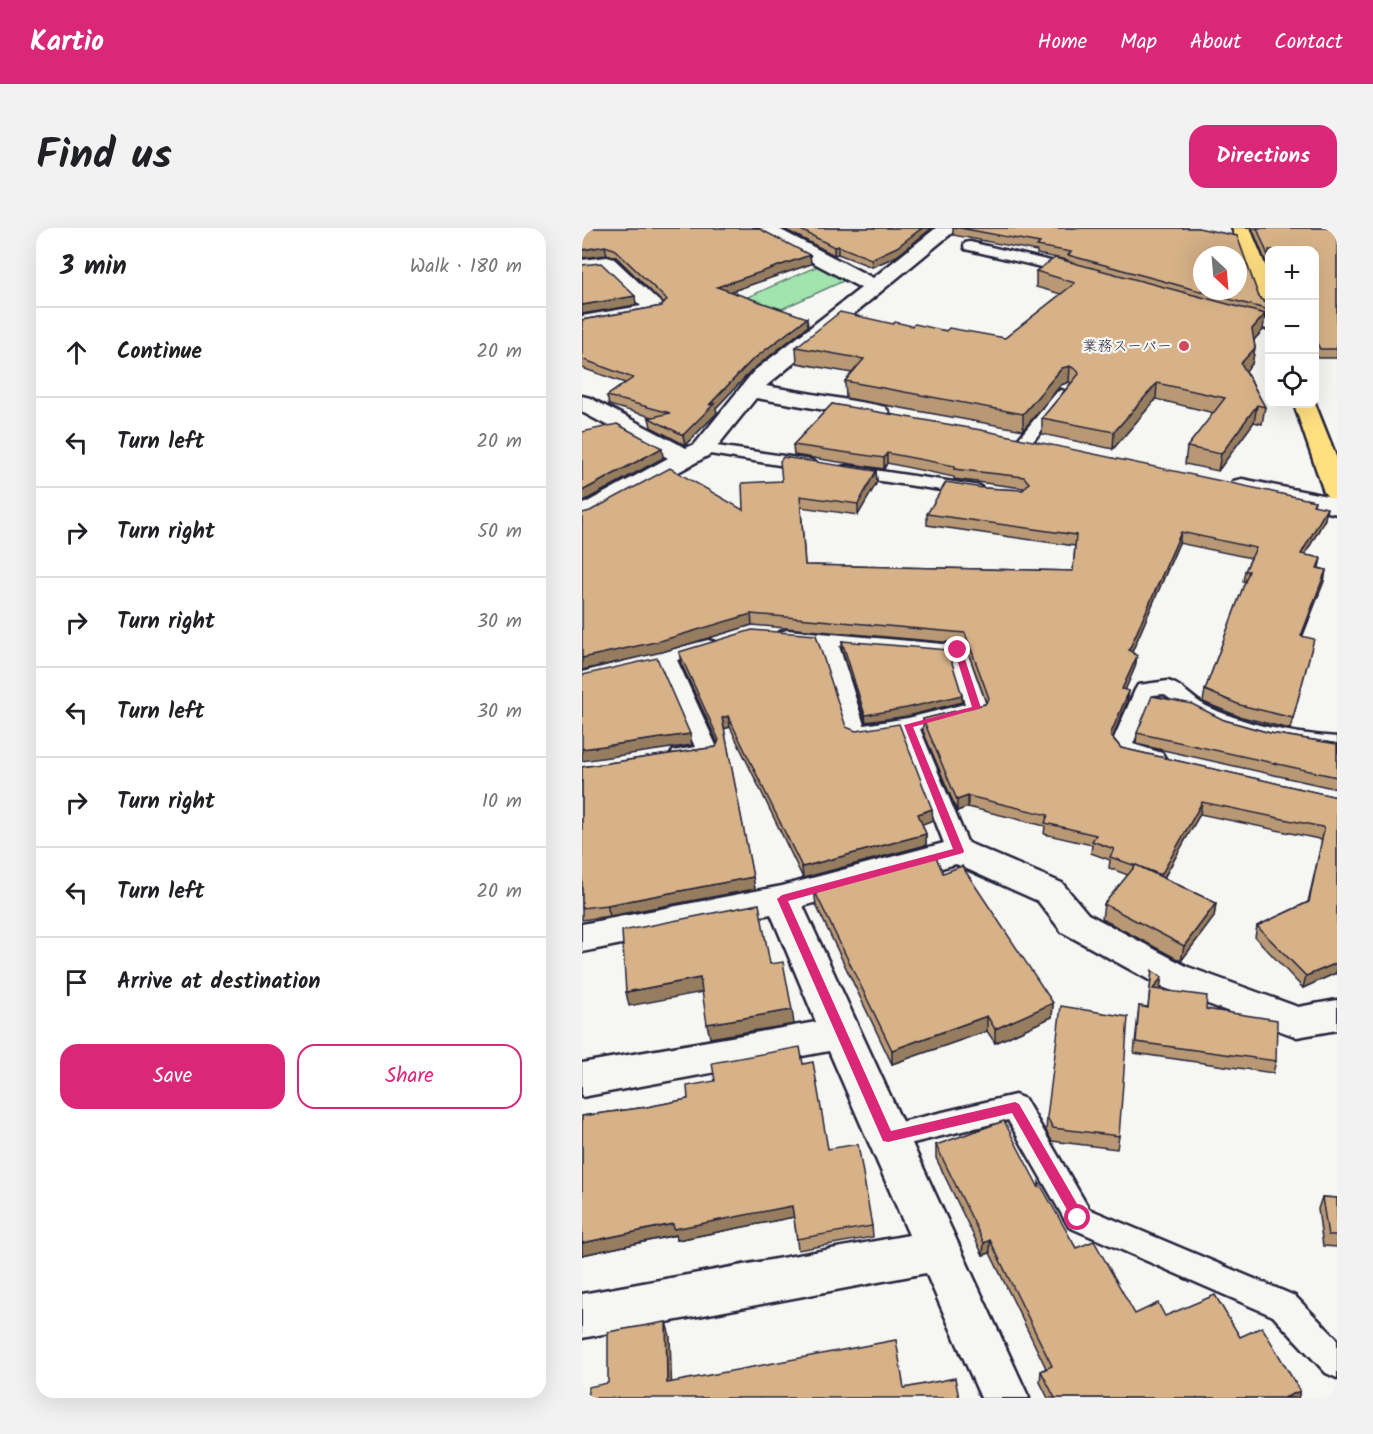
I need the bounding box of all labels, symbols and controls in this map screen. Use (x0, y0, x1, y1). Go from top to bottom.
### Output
text: Kartio (30, 20, 104, 65)
text: Home (1038, 26, 1087, 59)
text: Map (1120, 26, 1157, 59)
text: About (1190, 26, 1241, 59)
text: Contact (1274, 26, 1343, 59)
text: Find us (36, 123, 172, 190)
button: Directions (1189, 125, 1337, 188)
text: 3 min (60, 246, 127, 288)
north arrow (1193, 246, 1247, 300)
map controls (1265, 246, 1319, 408)
button: + (1265, 246, 1319, 300)
text: Walk · 180 m (410, 251, 522, 283)
button: − (1265, 300, 1319, 354)
text: Continue (117, 335, 202, 370)
place label: 業務スーパー (1083, 335, 1172, 359)
icon: ahead (60, 336, 93, 369)
text: 20 m (476, 336, 522, 368)
marker: 業務スーパー (1177, 339, 1191, 353)
button: locate (1265, 354, 1319, 408)
text: Turn left (117, 425, 204, 460)
icon: left (60, 426, 93, 459)
text: 20 m (476, 426, 522, 458)
text: Turn right (117, 515, 215, 550)
icon: right (60, 516, 93, 549)
text: 50 m (477, 516, 522, 548)
text: Turn right (117, 605, 215, 640)
icon: right (60, 606, 93, 639)
text: 30 m (477, 606, 522, 638)
route end (944, 636, 970, 662)
text: Turn left (117, 695, 204, 730)
icon: left (60, 696, 93, 729)
text: 30 m (477, 696, 522, 728)
text: Turn right (117, 785, 215, 820)
icon: right (60, 786, 93, 819)
text: 10 m (482, 786, 522, 818)
text: Turn left (117, 875, 204, 910)
icon: left (60, 876, 93, 909)
text: 20 m (476, 876, 522, 908)
text: Arrive at destination (117, 965, 320, 1000)
icon: arrive (60, 966, 93, 999)
button: Save (60, 1044, 285, 1109)
button: Share (297, 1044, 522, 1109)
route start (1064, 1204, 1090, 1230)

